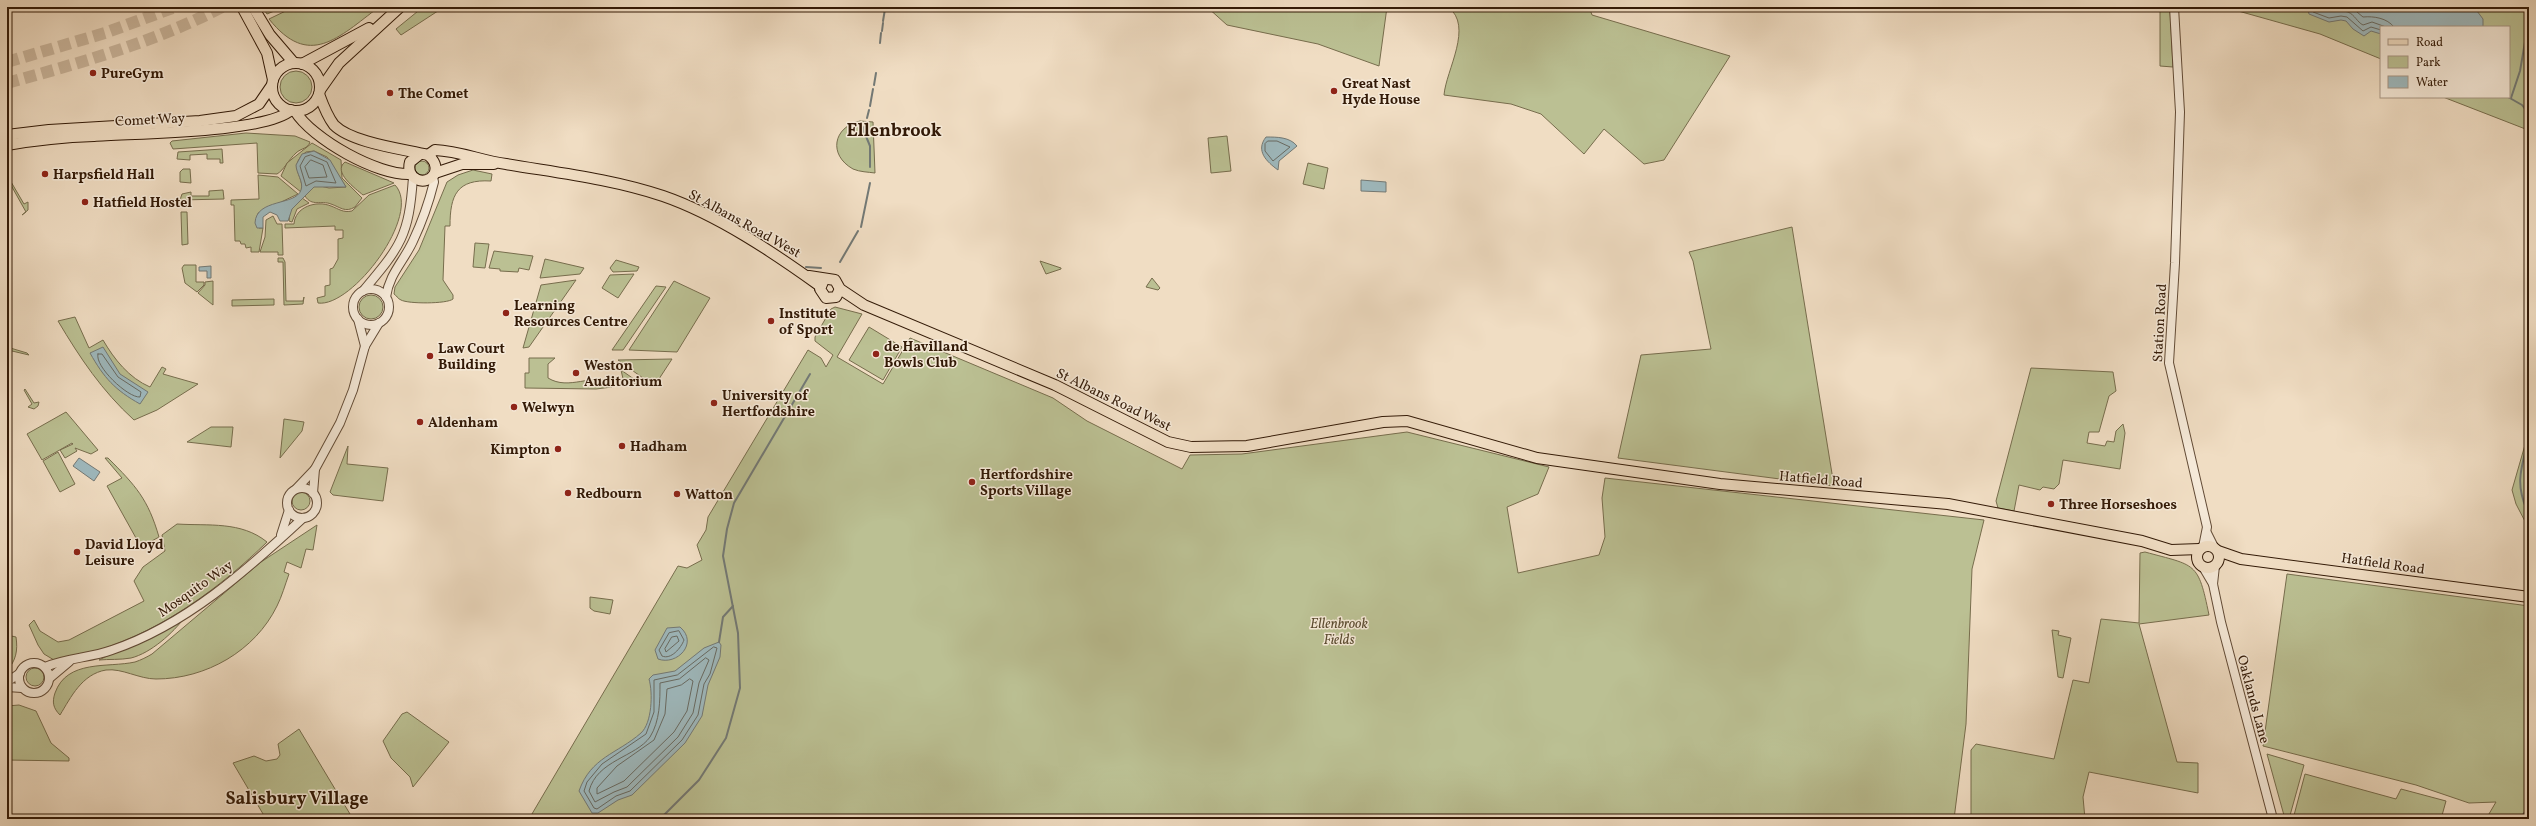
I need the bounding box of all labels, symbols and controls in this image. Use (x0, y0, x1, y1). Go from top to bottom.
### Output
legend (2380, 26, 2510, 98)
text: Road (2416, 35, 2443, 51)
text: Park (2416, 55, 2441, 71)
place label: PureGym (101, 65, 164, 84)
marker: PureGym (88, 68, 98, 78)
place label: Great Nast Hyde House (1342, 75, 1420, 110)
text: Water (2416, 75, 2448, 91)
place label: The Comet (398, 85, 468, 104)
marker: Great Nast Hyde House (1329, 86, 1339, 96)
marker: The Comet (385, 88, 395, 98)
street label: Comet Way (115, 109, 186, 132)
district label: Ellenbrook (846, 119, 942, 144)
place label: Harpsfield Hall (53, 166, 155, 185)
marker: Harpsfield Hall (40, 169, 50, 179)
street label: St Albans Road West (685, 186, 804, 263)
place label: Hatfield Hostel (93, 194, 192, 213)
marker: Hatfield Hostel (80, 197, 90, 207)
street label: Station Road (2149, 283, 2172, 363)
place label: Learning Resources Centre (514, 297, 628, 332)
place label: Institute of Sport (779, 305, 836, 340)
marker: Learning Resources Centre (501, 308, 511, 318)
marker: Institute of Sport (766, 316, 776, 326)
place label: de Havilland Bowls Club (884, 338, 969, 373)
place label: Law Court Building (438, 340, 505, 375)
marker: de Havilland Bowls Club (871, 349, 881, 359)
marker: Law Court Building (425, 351, 435, 361)
place label: Weston Auditorium (584, 357, 663, 392)
street label: St Albans Road West (1053, 364, 1174, 436)
marker: Weston Auditorium (571, 368, 581, 378)
place label: University of Hertfordshire (722, 387, 815, 422)
marker: University of Hertfordshire (709, 398, 719, 408)
place label: Welwyn (522, 399, 575, 418)
marker: Welwyn (509, 402, 519, 412)
place label: Aldenham (428, 414, 498, 433)
marker: Aldenham (415, 417, 425, 427)
place label: Hadham (630, 438, 688, 457)
place label: Kimpton (490, 441, 550, 460)
marker: Hadham (617, 441, 627, 451)
marker: Kimpton (553, 444, 563, 454)
place label: Hertfordshire Sports Village (980, 466, 1073, 501)
street label: Hatfield Road (1778, 467, 1864, 494)
marker: Hertfordshire Sports Village (967, 477, 977, 487)
place label: Redbourn (576, 485, 642, 504)
place label: Watton (685, 486, 733, 505)
marker: Redbourn (563, 488, 573, 498)
marker: Watton (672, 489, 682, 499)
place label: Three Horseshoes (2059, 496, 2177, 515)
marker: Three Horseshoes (2046, 499, 2056, 509)
place label: David Lloyd Leisure (85, 536, 164, 571)
marker: David Lloyd Leisure (72, 547, 82, 557)
street label: Hatfield Road (2340, 549, 2426, 580)
street label: Mosquito Way (154, 556, 238, 622)
park label: Ellenbrook Fields (1310, 615, 1368, 650)
street label: Oaklands Lane (2232, 653, 2274, 746)
district label: Salisbury Village (225, 787, 369, 812)

